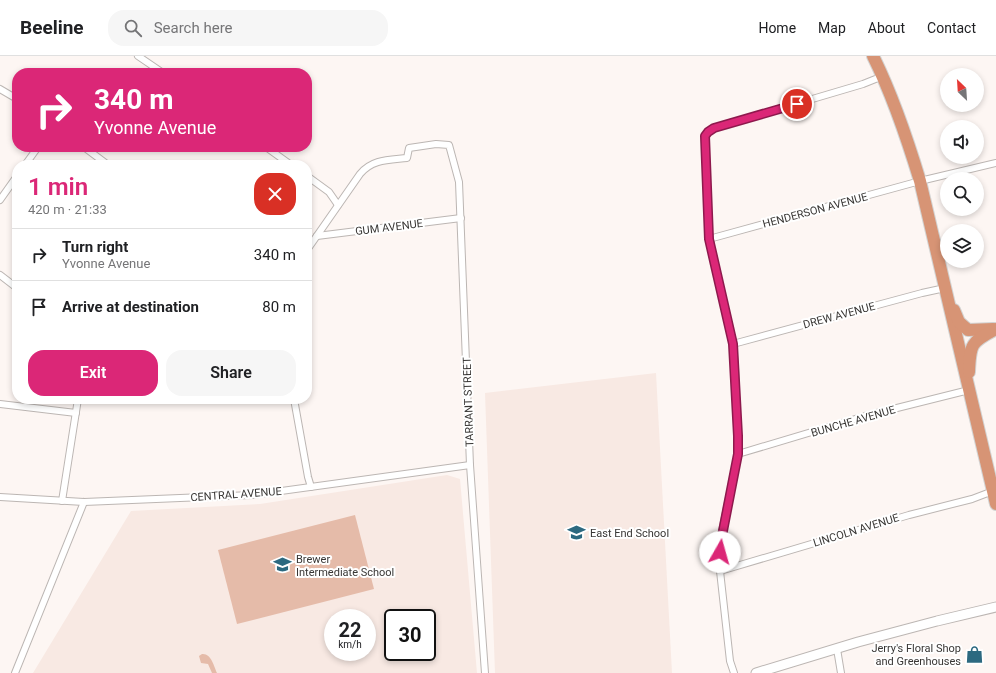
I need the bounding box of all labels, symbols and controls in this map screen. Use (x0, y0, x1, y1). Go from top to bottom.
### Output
search box (108, 10, 388, 46)
text: Beeline (20, 16, 84, 39)
icon: search (122, 17, 144, 39)
text: Search here (154, 19, 233, 37)
text: Home (758, 20, 796, 36)
text: Map (818, 20, 846, 36)
text: About (868, 20, 905, 36)
text: Contact (927, 20, 976, 36)
north arrow (940, 68, 984, 112)
map controls (940, 68, 984, 268)
text: 340 m (94, 83, 173, 116)
icon: right (28, 84, 80, 136)
pin (780, 87, 814, 121)
icon: arrive (786, 93, 808, 115)
text: Yvonne Avenue (94, 117, 216, 138)
button: sound (940, 120, 984, 164)
button: search (940, 172, 984, 216)
text: 1 min (28, 173, 88, 201)
button: close (254, 173, 296, 215)
street label: HENDERSON AVENUE (761, 190, 869, 231)
text: 420 m · 21:33 (28, 202, 107, 217)
street label: GUM AVENUE (354, 217, 424, 238)
button: layers (940, 224, 984, 268)
text: Turn right (62, 238, 128, 256)
icon: right (28, 244, 50, 266)
text: 340 m (254, 246, 296, 264)
text: Yvonne Avenue (62, 256, 150, 271)
icon: arrive (28, 296, 50, 318)
text: Arrive at destination (62, 298, 199, 316)
text: 80 m (262, 298, 296, 316)
street label: DREW AVENUE (802, 300, 877, 331)
button: Exit (28, 350, 158, 396)
button: Share (166, 350, 296, 396)
street label: TARRANT STREET (460, 356, 477, 447)
street label: BUNCHE AVENUE (810, 403, 897, 440)
street label: CENTRAL AVENUE (190, 485, 282, 504)
street label: LINCOLN AVENUE (812, 511, 901, 550)
school or university icon: East End School (567, 523, 587, 543)
place label: East End School (590, 527, 669, 540)
position arrow (699, 531, 741, 573)
place label: Brewer Intermediate School (296, 553, 394, 579)
school or university icon: Brewer Intermediate School (273, 555, 293, 575)
speed limit sign: 30 (384, 609, 436, 661)
text: 22 (339, 618, 361, 642)
text: km/h (338, 639, 362, 650)
place label: Jerry's Floral Shop and Greenhouses (871, 642, 961, 668)
shop icon: Jerry's Floral Shop and Greenhouses (964, 644, 984, 664)

